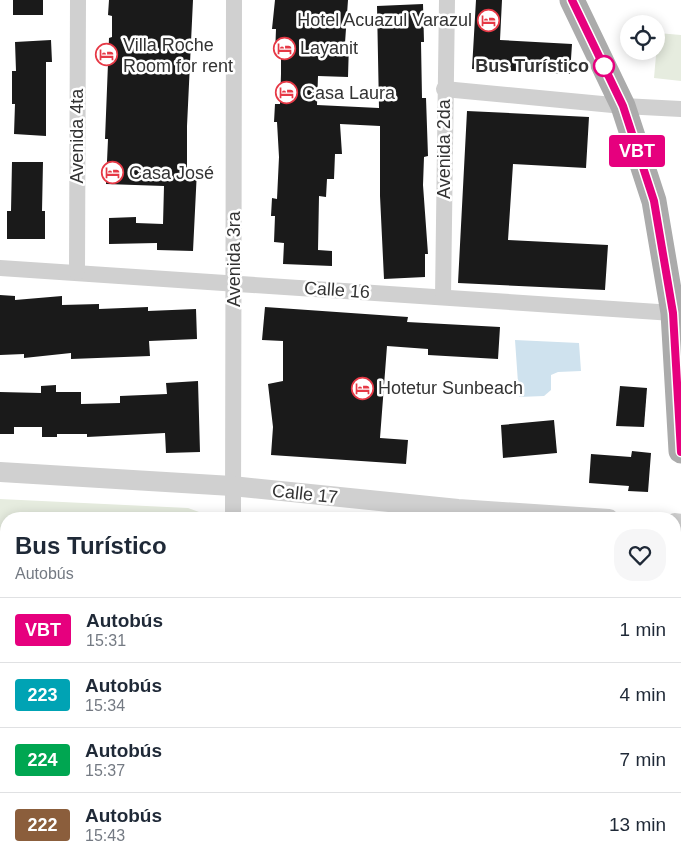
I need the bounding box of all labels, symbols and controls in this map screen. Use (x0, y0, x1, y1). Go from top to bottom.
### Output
hotel icon: Hotel Acuazul Varazul (476, 8, 500, 32)
place label: Hotel Acuazul Varazul (297, 10, 472, 30)
map controls (620, 15, 665, 60)
button: locate (620, 15, 665, 60)
place label: Villa Roche Room for rent (123, 35, 233, 76)
hotel icon: Layanit (272, 36, 296, 60)
place label: Layanit (300, 38, 358, 58)
hotel icon: Villa Roche Room for rent (95, 43, 119, 67)
marker: Bus Turístico (593, 55, 615, 77)
place label: Bus Turístico (475, 56, 589, 76)
hotel icon: Casa Laura (274, 81, 298, 105)
place label: Casa Laura (302, 83, 396, 103)
street label: Avenida 4ta (67, 88, 87, 183)
street label: Avenida 2da (434, 98, 454, 199)
line badge: VBT (608, 135, 666, 167)
text: VBT (619, 141, 655, 161)
hotel icon: Casa José (101, 161, 125, 185)
place label: Casa José (129, 163, 214, 183)
street label: Avenida 3ra (224, 210, 244, 307)
street label: Calle 16 (303, 278, 371, 302)
hotel icon: Hotetur Sunbeach (350, 376, 374, 400)
place label: Hotetur Sunbeach (378, 378, 523, 398)
street label: Calle 17 (271, 481, 339, 507)
button: heart (614, 529, 666, 581)
text: Bus Turístico (15, 532, 167, 559)
text: Autobús (15, 565, 74, 582)
text: Autobús (86, 610, 163, 631)
text: 1 min (620, 619, 666, 640)
text: VBT (25, 620, 61, 640)
text: 15:31 (86, 632, 126, 649)
text: Autobús (85, 675, 162, 696)
text: 4 min (620, 684, 666, 705)
text: 223 (27, 685, 58, 705)
text: 15:34 (85, 697, 125, 714)
text: Autobús (85, 740, 162, 761)
text: 7 min (620, 749, 666, 770)
text: 224 (27, 750, 58, 770)
text: 15:37 (85, 762, 125, 779)
text: Autobús (85, 805, 162, 826)
text: 13 min (609, 814, 666, 835)
text: 222 (27, 815, 58, 835)
text: 15:43 (85, 827, 125, 844)

